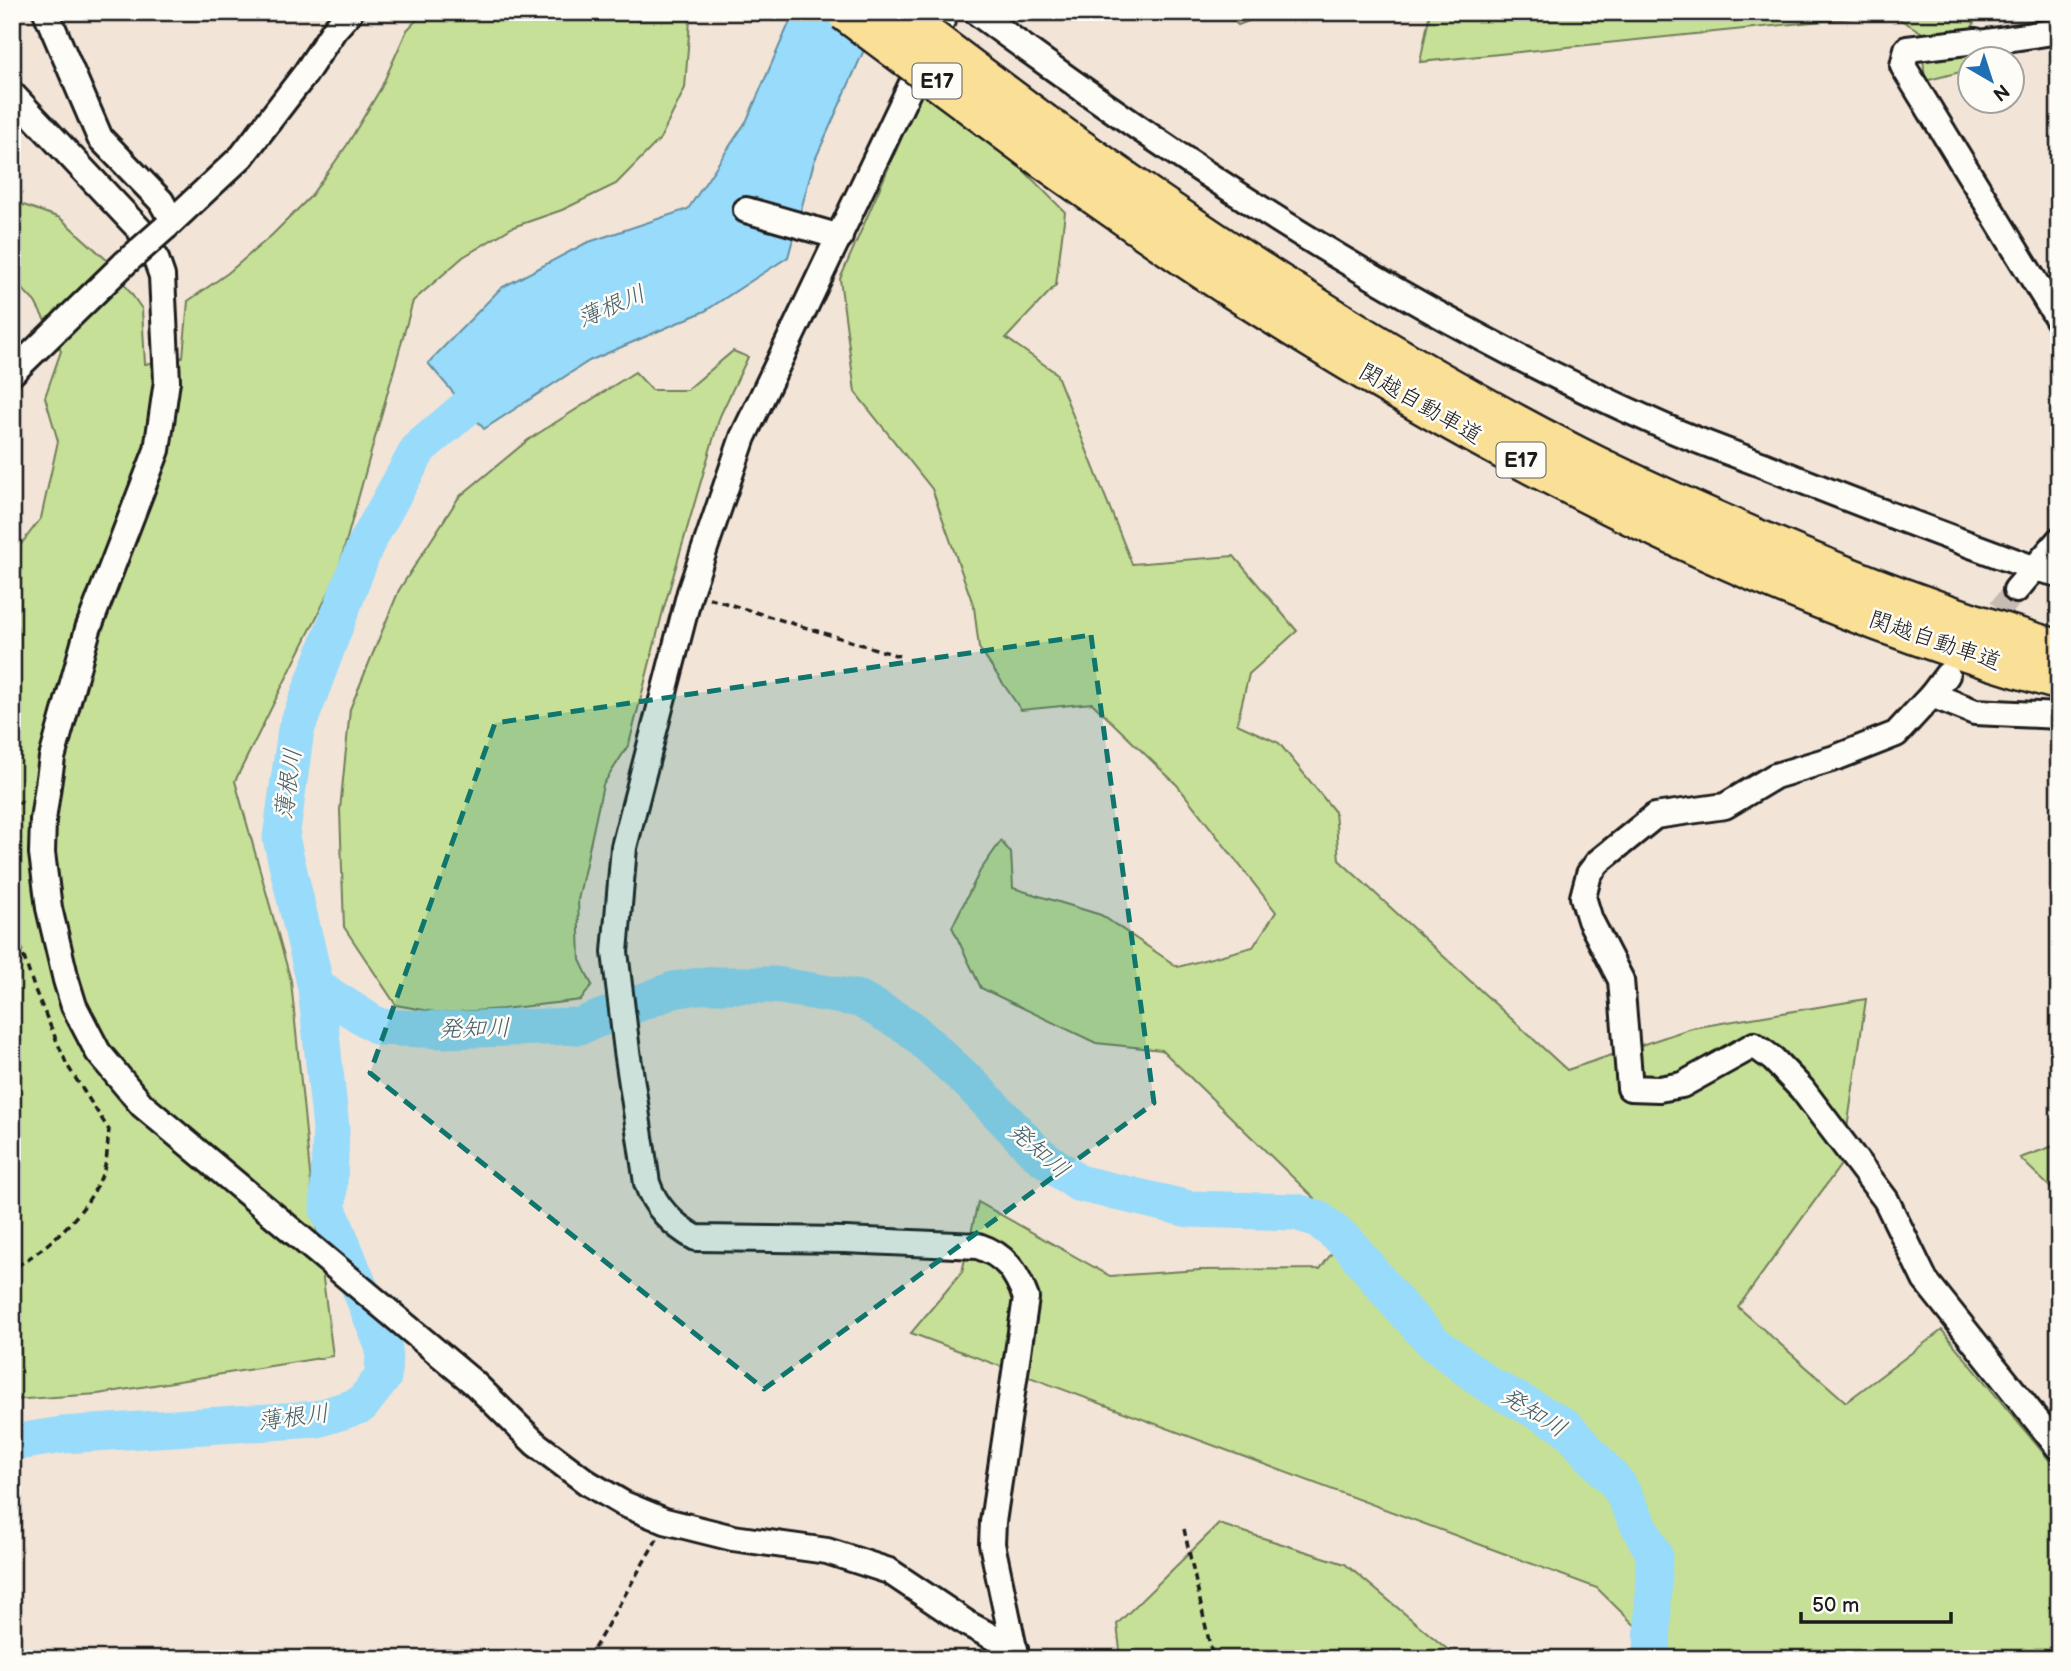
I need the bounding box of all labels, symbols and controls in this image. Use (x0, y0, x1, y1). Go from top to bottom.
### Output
north arrow (1955, 46, 2025, 116)
road number: E17 (912, 64, 962, 98)
text: N (1988, 79, 2014, 105)
water label: 薄根川 (572, 279, 650, 334)
street label: 関越自動車道 (1354, 357, 1487, 450)
road number: E17 (1496, 442, 1546, 477)
street label: 関越自動車道 (1865, 605, 2004, 677)
water label: 薄根川 (269, 746, 308, 822)
water label: 発知川 (438, 1013, 510, 1044)
water label: 発知川 (1002, 1116, 1075, 1185)
water label: 発知川 (1496, 1381, 1572, 1444)
water label: 薄根川 (256, 1399, 331, 1436)
scale bar (1801, 1580, 1952, 1624)
text: 50 m (1812, 1593, 1859, 1618)

